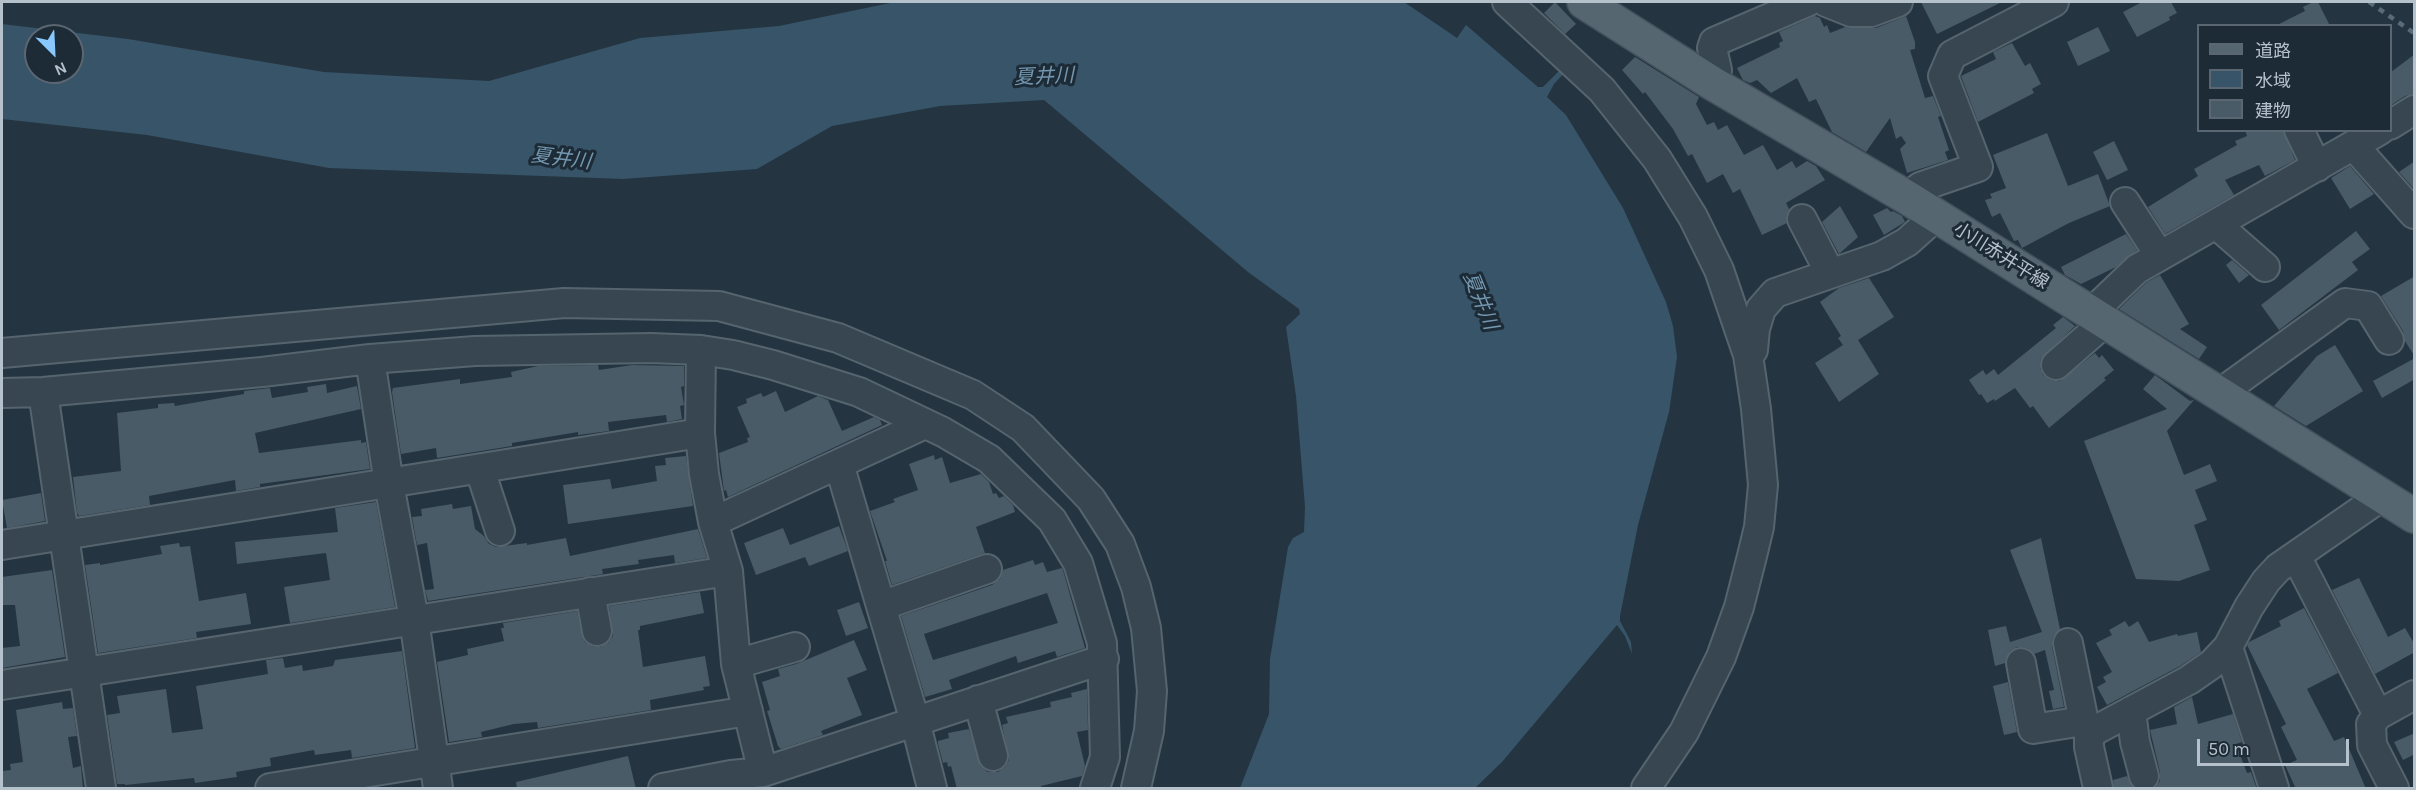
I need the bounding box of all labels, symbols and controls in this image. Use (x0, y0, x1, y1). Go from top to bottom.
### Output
north arrow (24, 24, 84, 84)
legend (2197, 24, 2392, 132)
text: 道路 (2255, 40, 2291, 62)
text: N (52, 58, 70, 80)
water label: 夏井川 (1014, 64, 1074, 90)
text: 水域 (2255, 70, 2291, 92)
text: 建物 (2255, 100, 2291, 122)
water label: 夏井川 (530, 143, 592, 175)
street label: 小川赤井平線 (1949, 218, 2053, 294)
water label: 夏井川 (1458, 269, 1502, 333)
scale bar (2200, 727, 2352, 765)
text: 50 m (2208, 738, 2250, 760)

